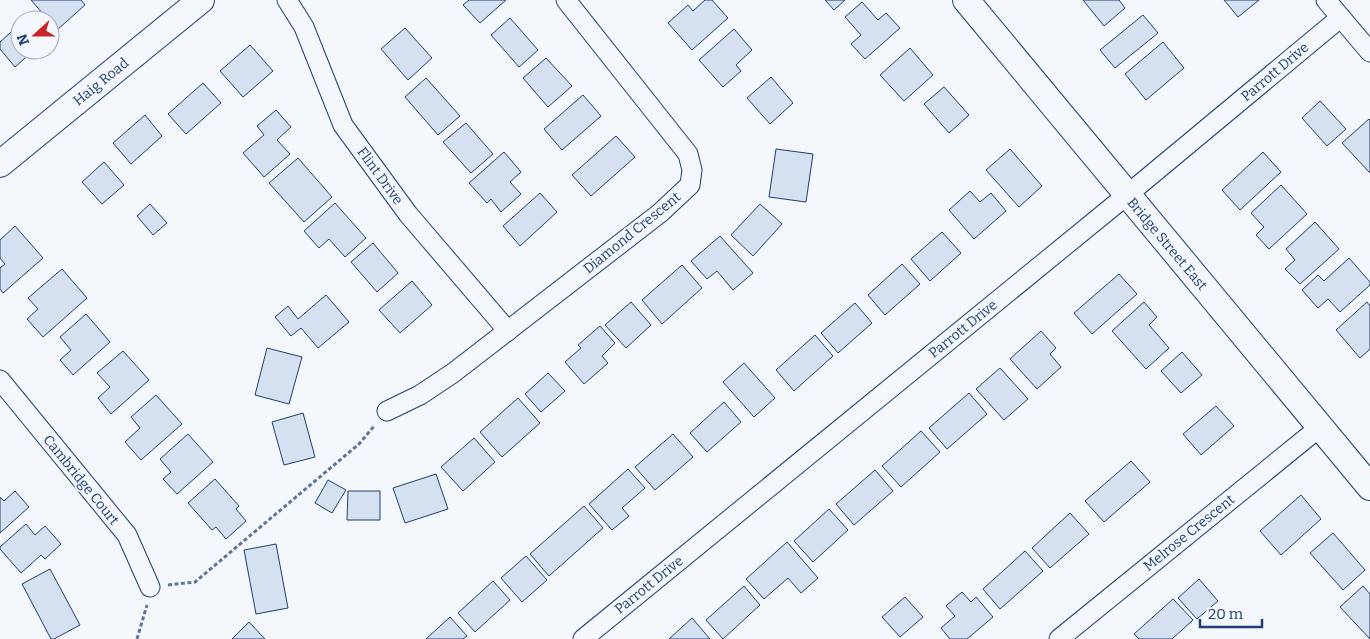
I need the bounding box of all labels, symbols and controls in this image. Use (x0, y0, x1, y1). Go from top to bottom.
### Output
north arrow (10, 10, 60, 60)
text: N (13, 31, 33, 48)
street label: Parrott Drive (1238, 39, 1312, 105)
street label: Haig Road (70, 55, 132, 109)
street label: Flint Drive (353, 144, 407, 208)
street label: Diamond Crescent (580, 189, 684, 277)
street label: Bridge Street East (1123, 194, 1211, 294)
street label: Parrott Drive (925, 296, 1001, 362)
street label: Cambridge Court (39, 431, 123, 529)
street label: Melrose Crescent (1140, 491, 1238, 575)
street label: Parrott Drive (611, 552, 687, 618)
scale bar (1200, 596, 1262, 628)
text: 20 m (1208, 605, 1244, 623)

